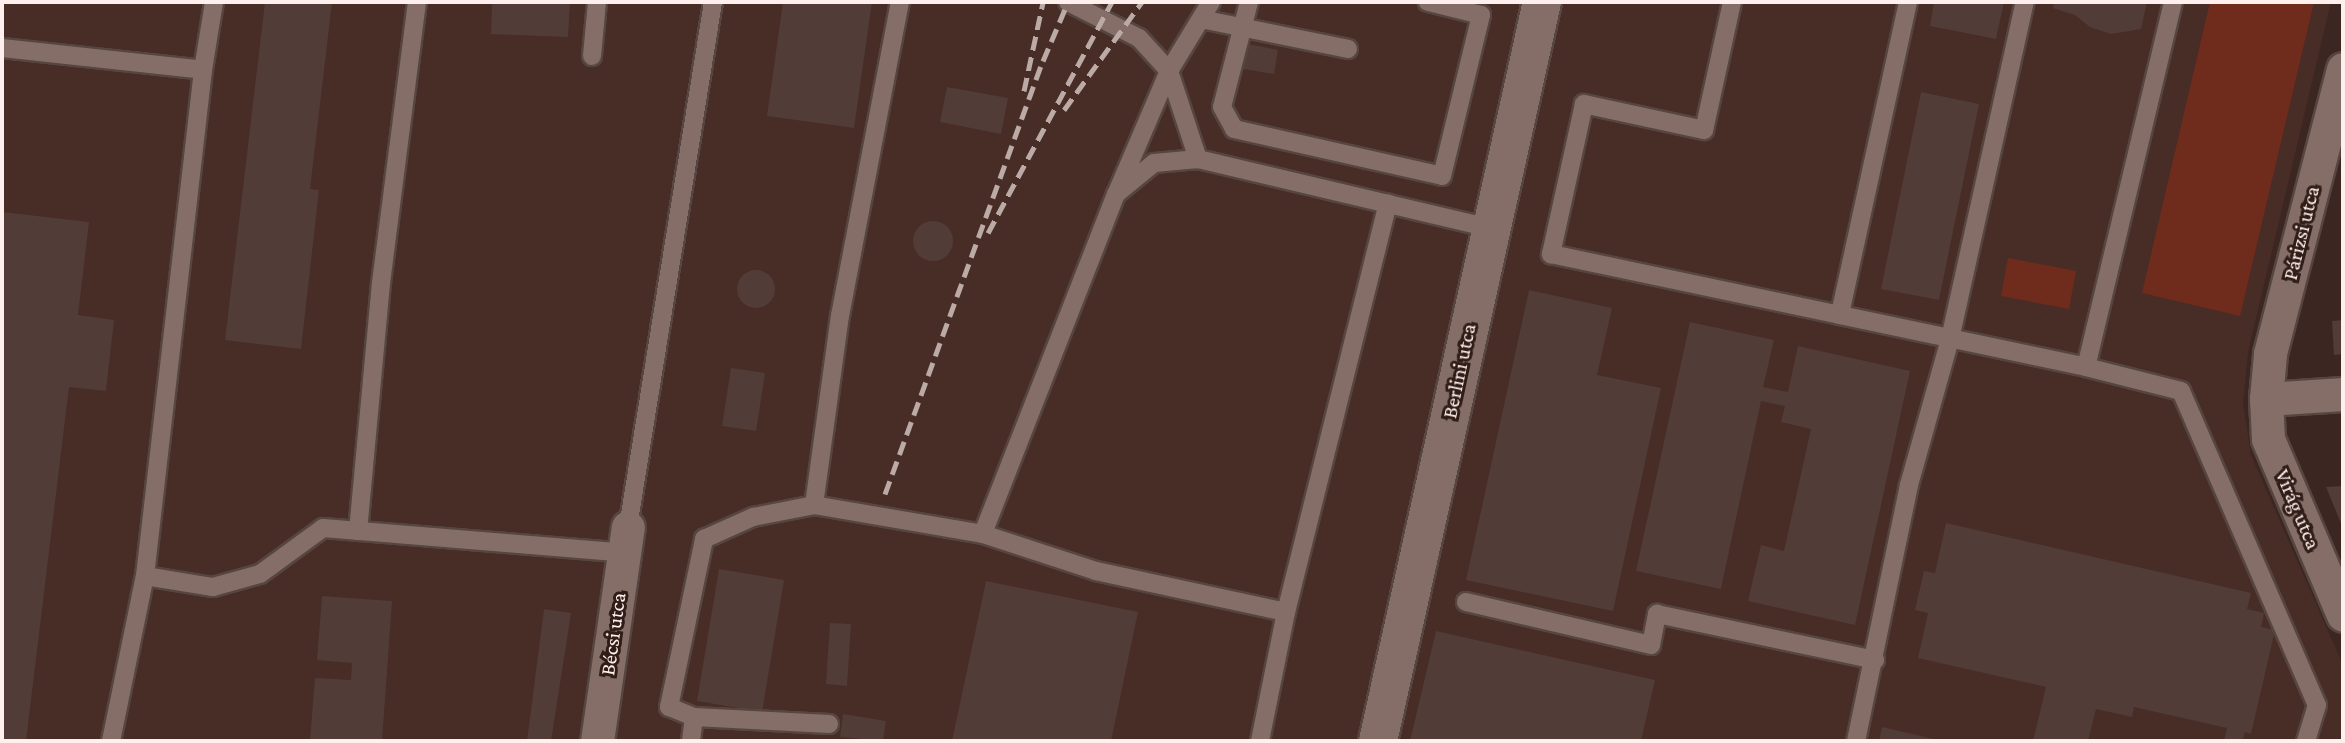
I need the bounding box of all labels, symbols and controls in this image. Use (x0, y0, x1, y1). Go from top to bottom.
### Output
street label: Párizsi utca (2277, 183, 2325, 283)
street label: Berlini utca (1437, 321, 1481, 421)
street label: Virág utca (2270, 465, 2326, 553)
street label: Bécsi utca (595, 591, 631, 677)

